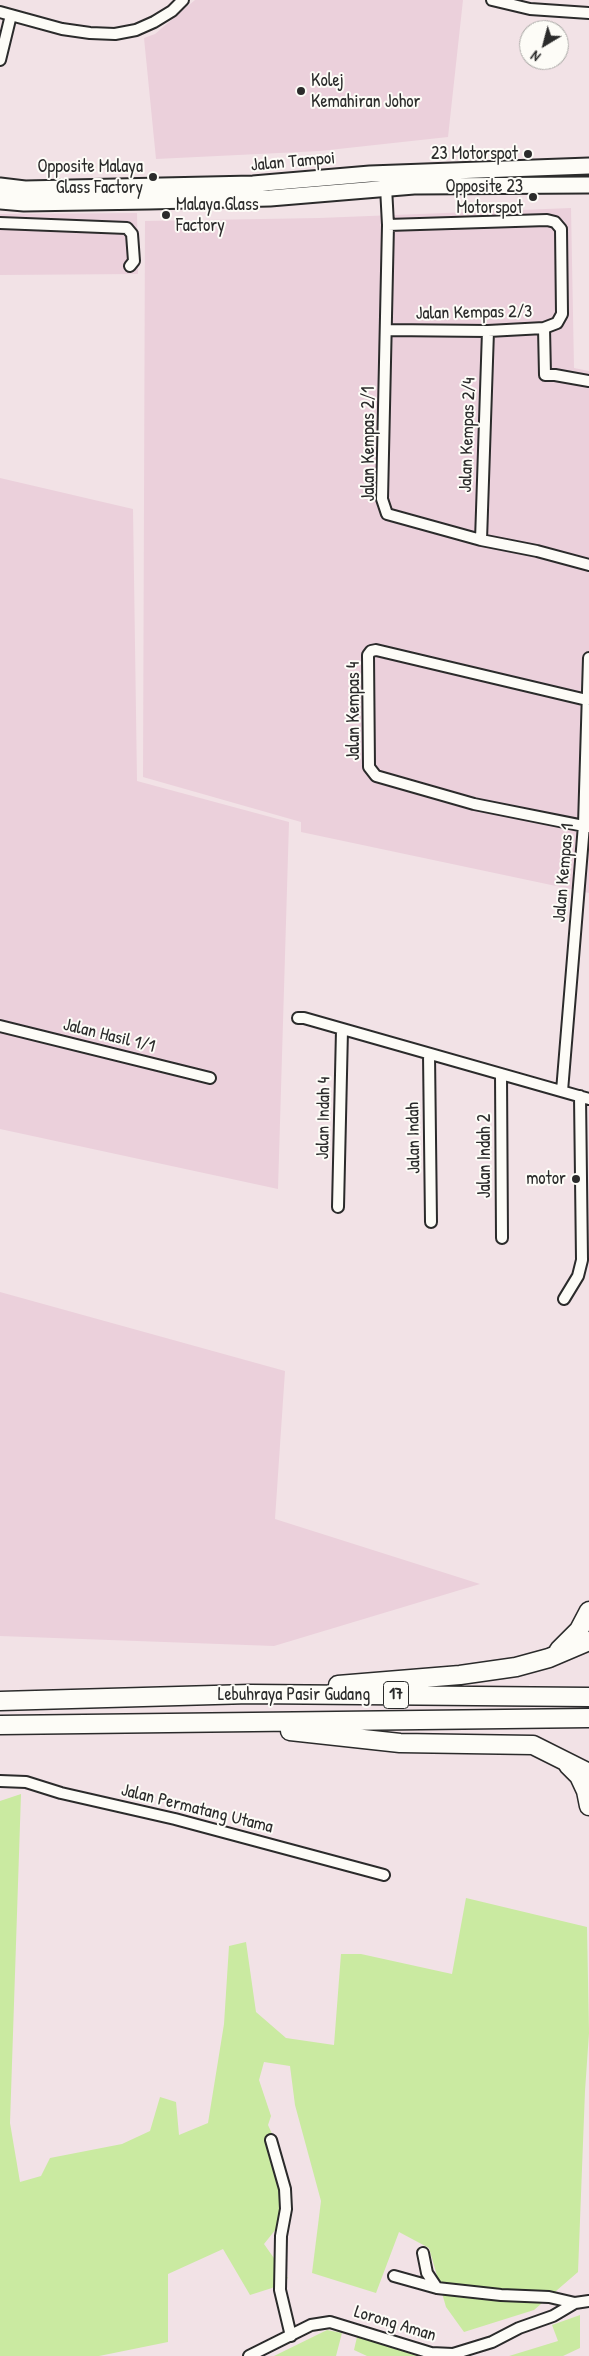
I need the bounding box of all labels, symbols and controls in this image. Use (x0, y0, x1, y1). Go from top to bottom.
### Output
north arrow (519, 20, 569, 70)
text: N (527, 47, 544, 66)
place label: Kolej Kemahiran Johor (311, 70, 420, 112)
marker: Kolej Kemahiran Johor (295, 85, 307, 97)
place label: 23 Motorspot (431, 143, 518, 165)
street label: Jalan Tampoi (250, 148, 336, 176)
marker: 23 Motorspot (522, 148, 534, 160)
place label: Opposite Malaya Glass Factory (38, 156, 143, 198)
marker: Opposite Malaya Glass Factory (147, 171, 159, 183)
place label: Opposite 23 Motorspot (445, 176, 523, 218)
marker: Opposite 23 Motorspot (527, 191, 539, 203)
place label: Malaya Glass Factory (176, 194, 259, 236)
marker: Malaya Glass Factory (160, 209, 172, 221)
street label: Jalan Kempas 2/3 (416, 301, 532, 325)
street label: Jalan Kempas 2/4 (455, 377, 481, 493)
street label: Jalan Kempas 2/1 (358, 386, 380, 502)
street label: Jalan Kempas 4 (343, 661, 365, 761)
street label: Jalan Kempas 1 (549, 823, 579, 923)
street label: Jalan Hasil 1/1 (61, 1014, 157, 1058)
street label: Jalan Indah 4 (312, 1076, 336, 1160)
street label: Jalan Indah (403, 1102, 425, 1174)
street label: Jalan Indah 2 (474, 1114, 496, 1198)
place label: motor (526, 1168, 566, 1190)
marker: motor (570, 1173, 582, 1185)
road number: 17 (384, 1682, 408, 1708)
street label: Lebuhraya Pasir Gudang (218, 1684, 370, 1706)
street label: Jalan Permatang Utama (119, 1780, 275, 1838)
street label: Lorong Aman (351, 2301, 439, 2347)

